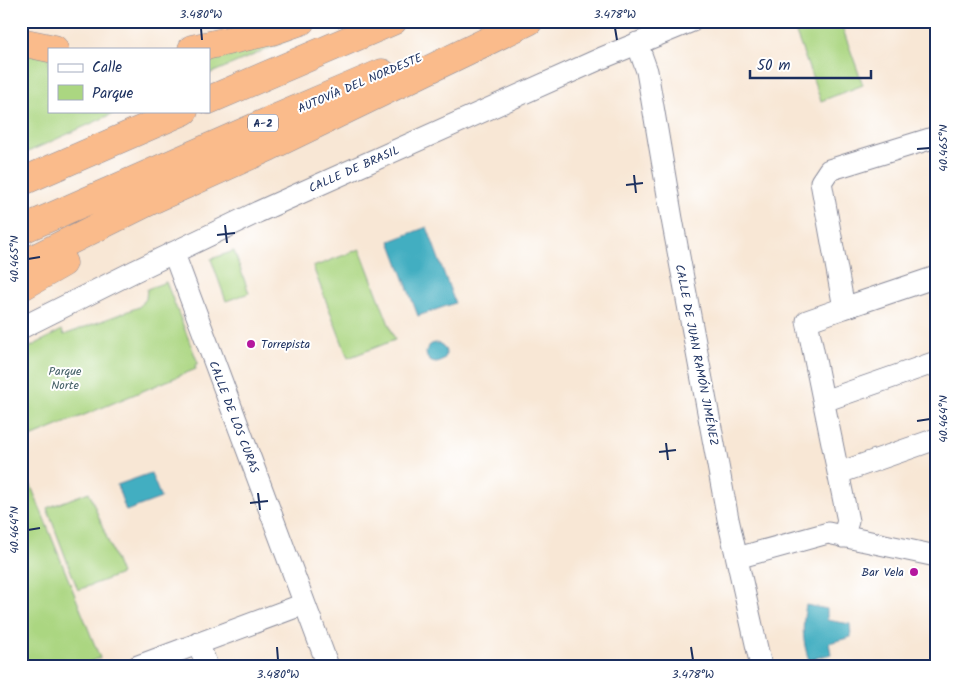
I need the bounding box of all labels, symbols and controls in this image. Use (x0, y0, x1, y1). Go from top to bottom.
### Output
text: 3.480°W (180, 5, 222, 24)
text: 3.478°W (594, 5, 636, 24)
legend (48, 48, 210, 112)
street label: AUTOVÍA DEL NORDESTE (295, 48, 426, 118)
scale bar (750, 48, 871, 80)
text: 50 m (757, 54, 791, 78)
text: Calle (92, 56, 122, 80)
text: Parque (92, 82, 133, 106)
road number: A-2 (248, 115, 278, 132)
text: 40.465°N (934, 124, 953, 172)
street label: CALLE DE BRASIL (306, 141, 403, 198)
text: 40.465°N (5, 235, 24, 283)
street label: CALLE DE JUAN RAMÓN JIMÉNEZ (670, 263, 723, 447)
place label: Torrepista (261, 335, 311, 354)
marker: Torrepista (245, 338, 257, 350)
street label: CALLE DE LOS CURAS (203, 358, 264, 477)
park label: Parque Norte (49, 362, 82, 395)
text: 40.464°N (934, 395, 953, 443)
text: 40.464°N (5, 506, 24, 554)
place label: Bar Vela (862, 563, 904, 582)
marker: Bar Vela (908, 566, 920, 578)
text: 3.480°W (257, 665, 299, 684)
text: 3.478°W (672, 665, 714, 684)

